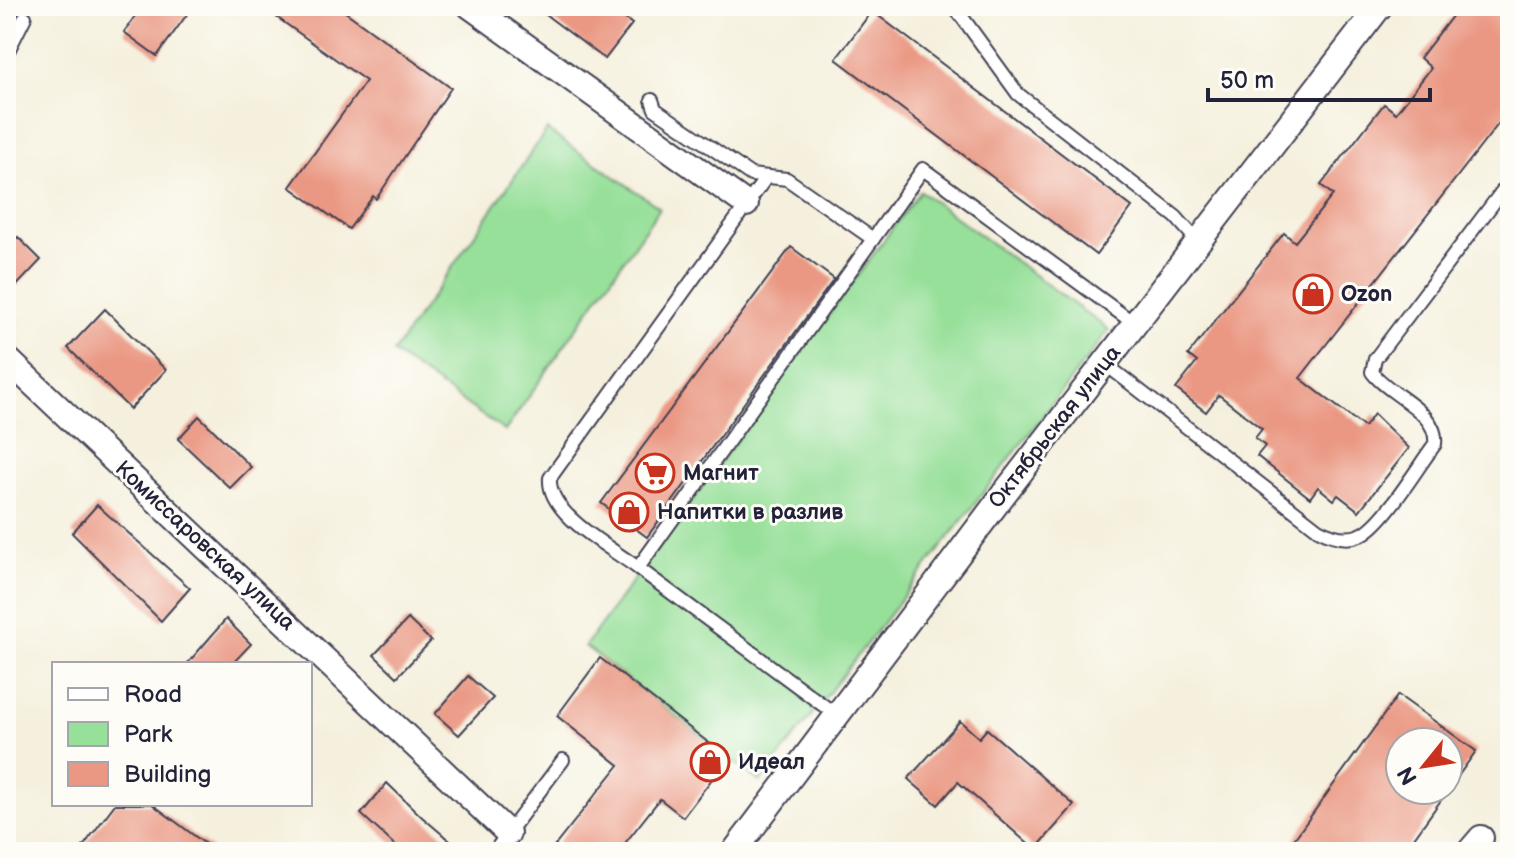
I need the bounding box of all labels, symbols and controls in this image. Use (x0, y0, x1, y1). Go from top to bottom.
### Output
scale bar (1208, 52, 1430, 102)
text: 50 m (1220, 66, 1274, 95)
shop icon: Ozon (1292, 273, 1334, 315)
place label: Ozon (1341, 281, 1392, 308)
street label: Октябрьская улица (983, 340, 1127, 514)
supermarket icon: Магнит (634, 452, 676, 494)
street label: Комиссаровская улица (109, 455, 301, 637)
place label: Магнит (683, 460, 759, 487)
shop icon: Напитки в разлив (608, 491, 650, 533)
place label: Напитки в разлив (657, 499, 843, 526)
legend (52, 662, 312, 806)
text: Road (124, 680, 182, 709)
text: Park (124, 720, 172, 749)
north arrow (1384, 726, 1464, 806)
shop icon: Идеал (689, 741, 731, 783)
place label: Идеал (738, 749, 805, 776)
text: Building (124, 760, 211, 789)
text: N (1392, 761, 1424, 789)

